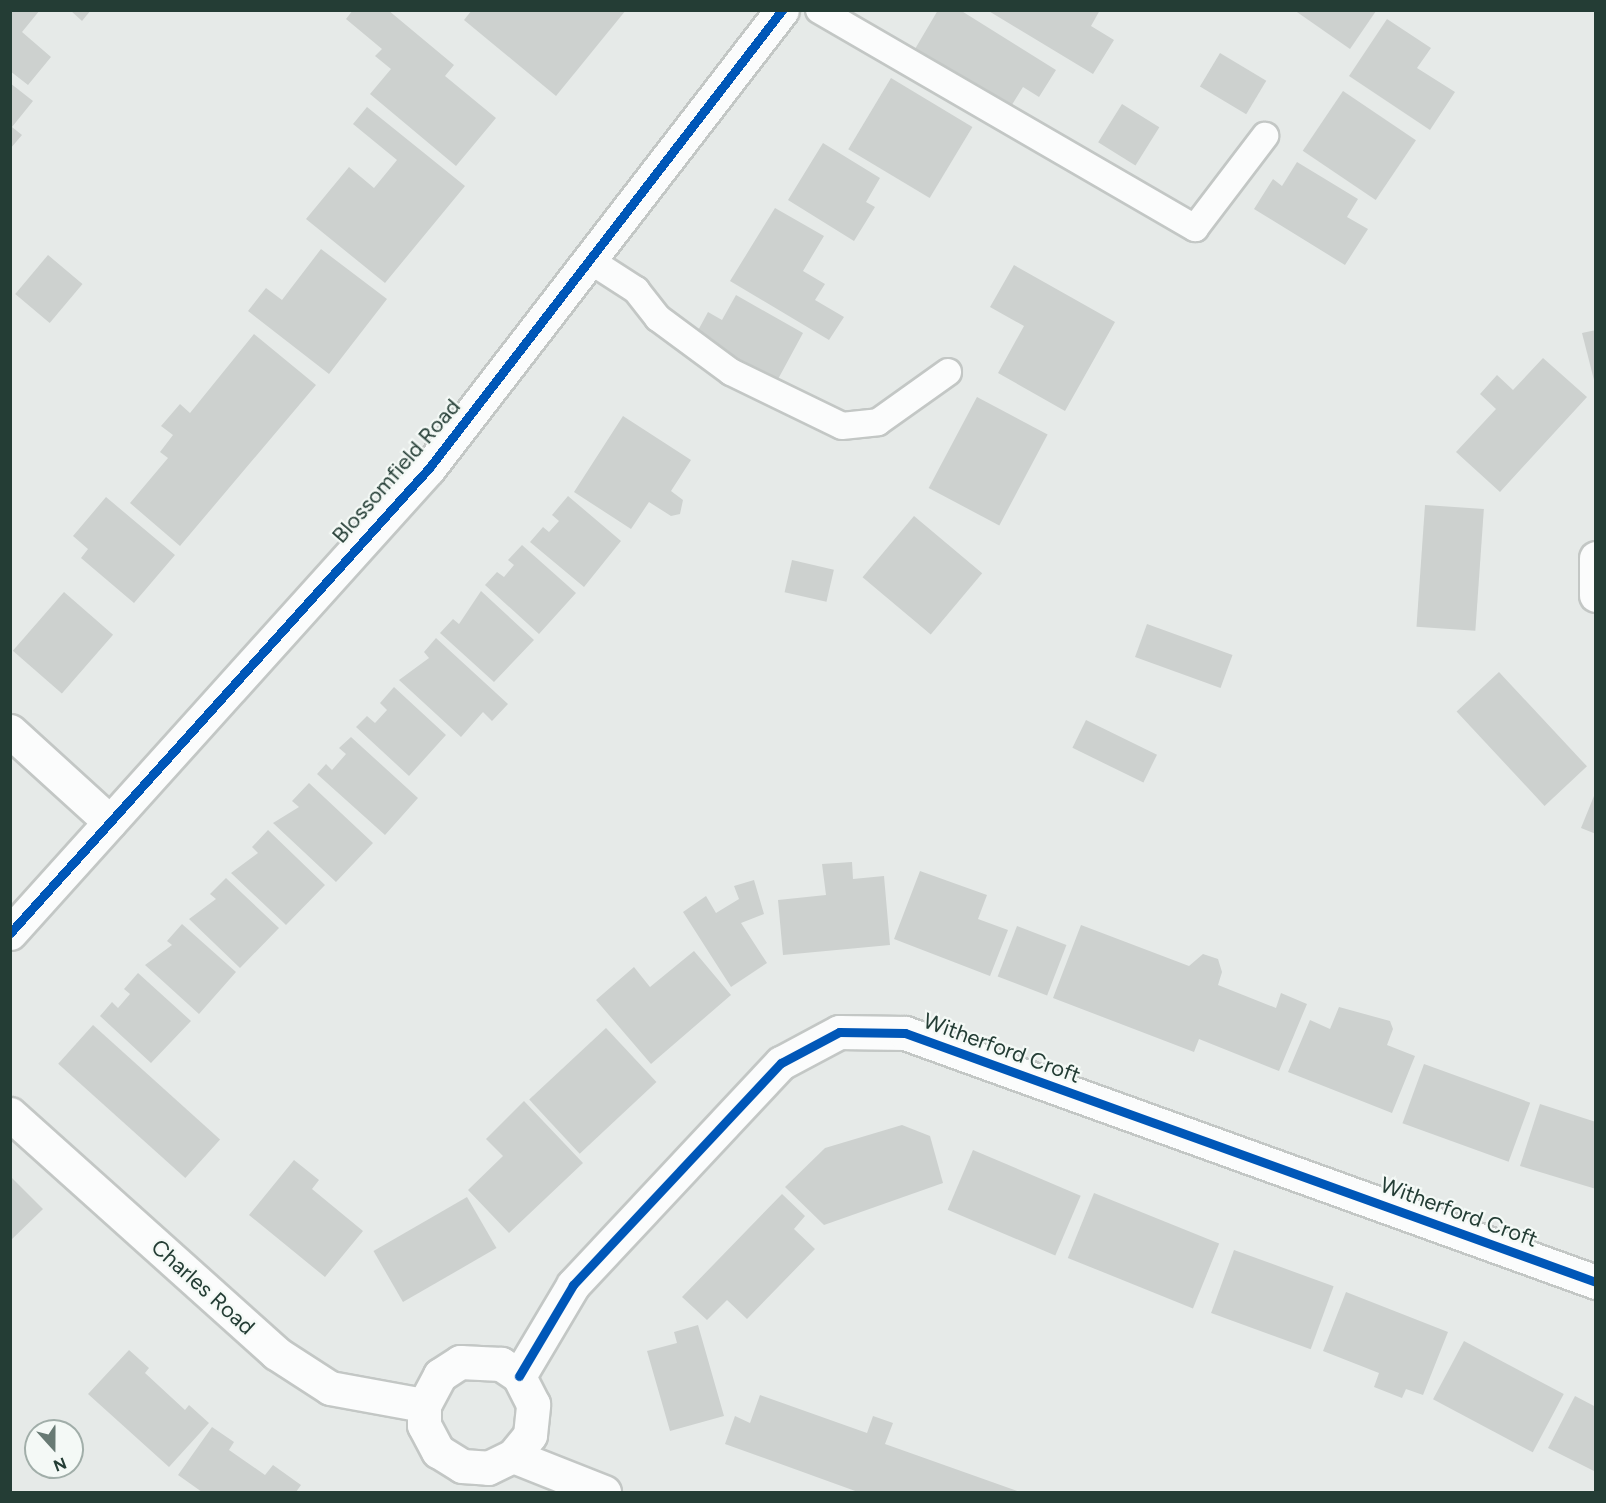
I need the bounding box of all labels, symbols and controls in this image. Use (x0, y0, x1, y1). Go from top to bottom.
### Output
street label: Blossomfield Road (326, 394, 466, 548)
street label: Witherford Croft (920, 1007, 1084, 1089)
street label: Witherford Croft (1377, 1171, 1541, 1253)
street label: Charles Road (146, 1234, 260, 1340)
north arrow (24, 1419, 84, 1479)
text: N (51, 1453, 69, 1475)

